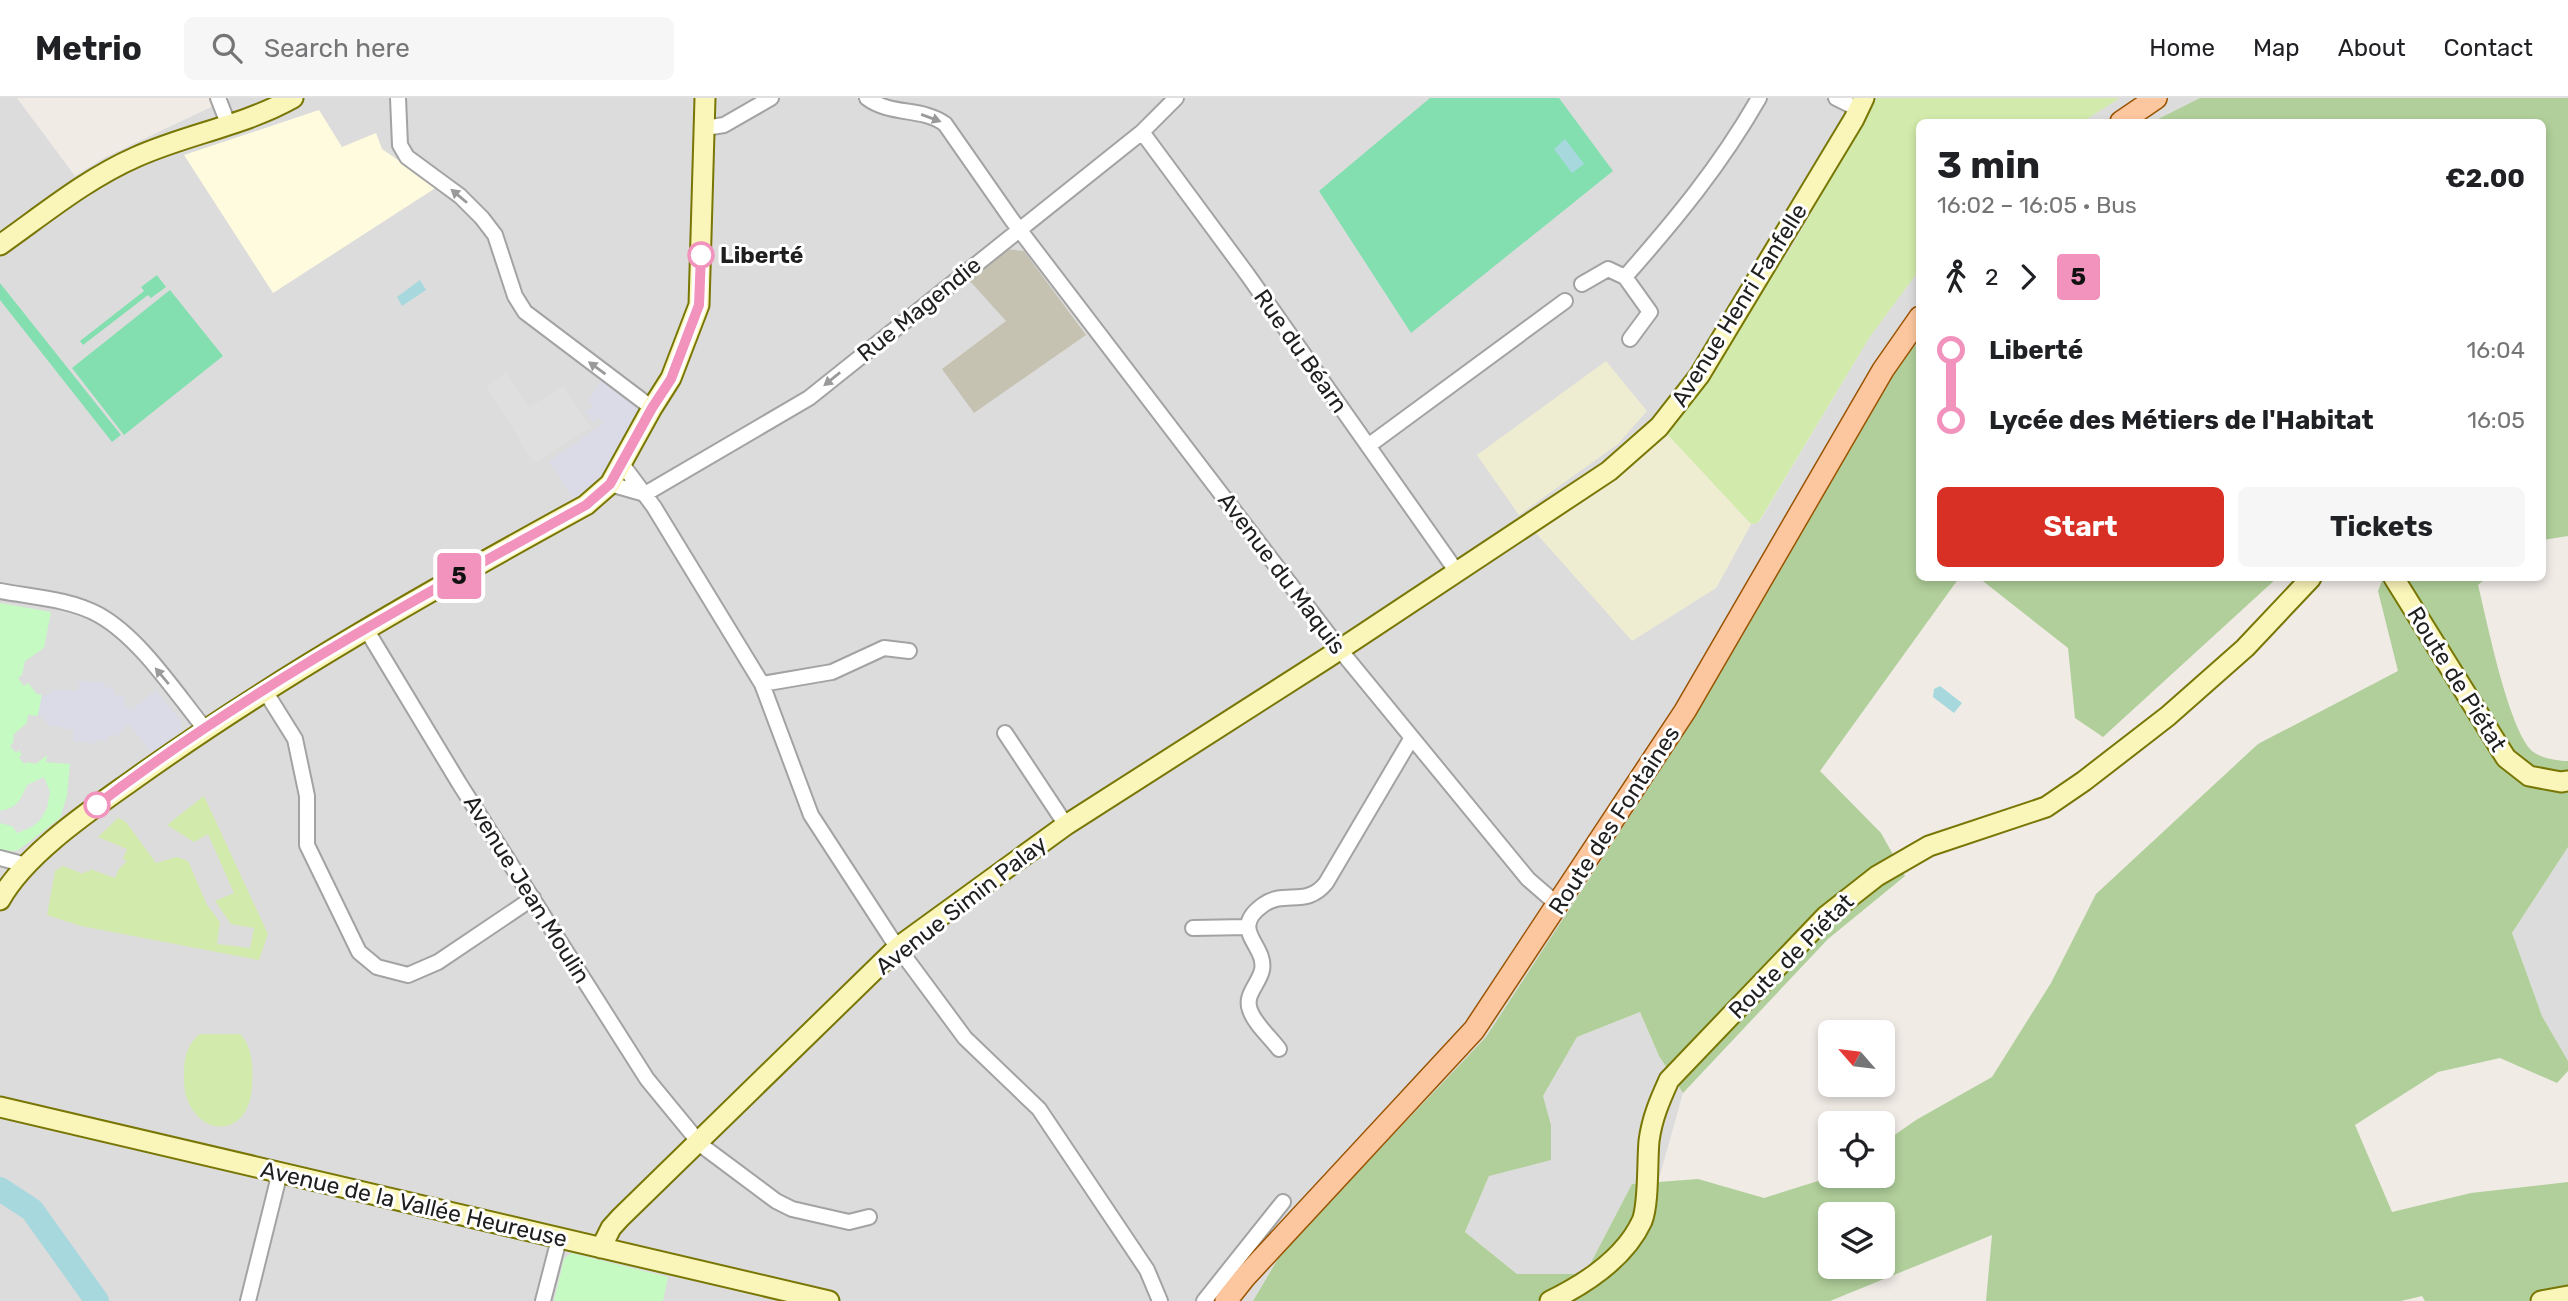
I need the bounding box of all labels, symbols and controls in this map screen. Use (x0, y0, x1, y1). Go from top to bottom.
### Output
search box (184, 17, 674, 80)
text: Metrio (35, 29, 142, 68)
icon: search (208, 29, 246, 67)
text: Search here (264, 33, 410, 64)
text: Home (2149, 34, 2215, 62)
text: Map (2253, 34, 2300, 62)
text: About (2338, 34, 2406, 62)
text: Contact (2444, 34, 2533, 62)
one-way arrow (921, 113, 942, 124)
text: 3 min (1937, 142, 2040, 188)
text: €2.00 (2445, 163, 2525, 194)
one-way arrow (450, 189, 467, 204)
text: 16:02 – 16:05 · Bus (1937, 191, 2137, 219)
street label: Avenue Henri Fanfelle (1665, 198, 1813, 412)
place label: Liberté (720, 241, 803, 269)
marker: Liberté (688, 242, 714, 268)
street label: Rue Magendie (851, 251, 987, 367)
icon: walk (1937, 258, 1975, 296)
icon: forward (2009, 258, 2047, 296)
text: 2 (1985, 263, 1999, 291)
text: 5 (2071, 263, 2086, 291)
street label: Rue du Béarn (1248, 284, 1354, 418)
text: Liberté (1989, 335, 2083, 366)
text: 16:04 (2467, 336, 2525, 364)
one-way arrow (587, 361, 606, 375)
one-way arrow (824, 371, 842, 386)
text: Lycée des Métiers de l'Habitat (1989, 405, 2374, 436)
text: 16:05 (2467, 406, 2525, 434)
street label: Avenue du Maquis (1212, 487, 1352, 659)
button: Start (1937, 487, 2224, 567)
button: Tickets (2238, 487, 2525, 567)
line badge: 5 (436, 553, 482, 599)
text: 5 (451, 562, 467, 590)
street label: Route de Piétat (2401, 601, 2513, 757)
one-way arrow (154, 667, 169, 685)
street label: Route des Fontaines (1543, 720, 1685, 920)
street label: Avenue Jean Moulin (458, 790, 596, 988)
unlabelled marker (84, 792, 110, 818)
street label: Avenue Simin Palay (870, 829, 1052, 981)
street label: Route de Piétat (1723, 888, 1859, 1024)
north arrow (1818, 1020, 1895, 1097)
map controls (1818, 1020, 1895, 1279)
button: locate (1818, 1111, 1895, 1188)
street label: Avenue de la Vallée Heureuse (258, 1155, 570, 1253)
button: layers (1818, 1202, 1895, 1279)

